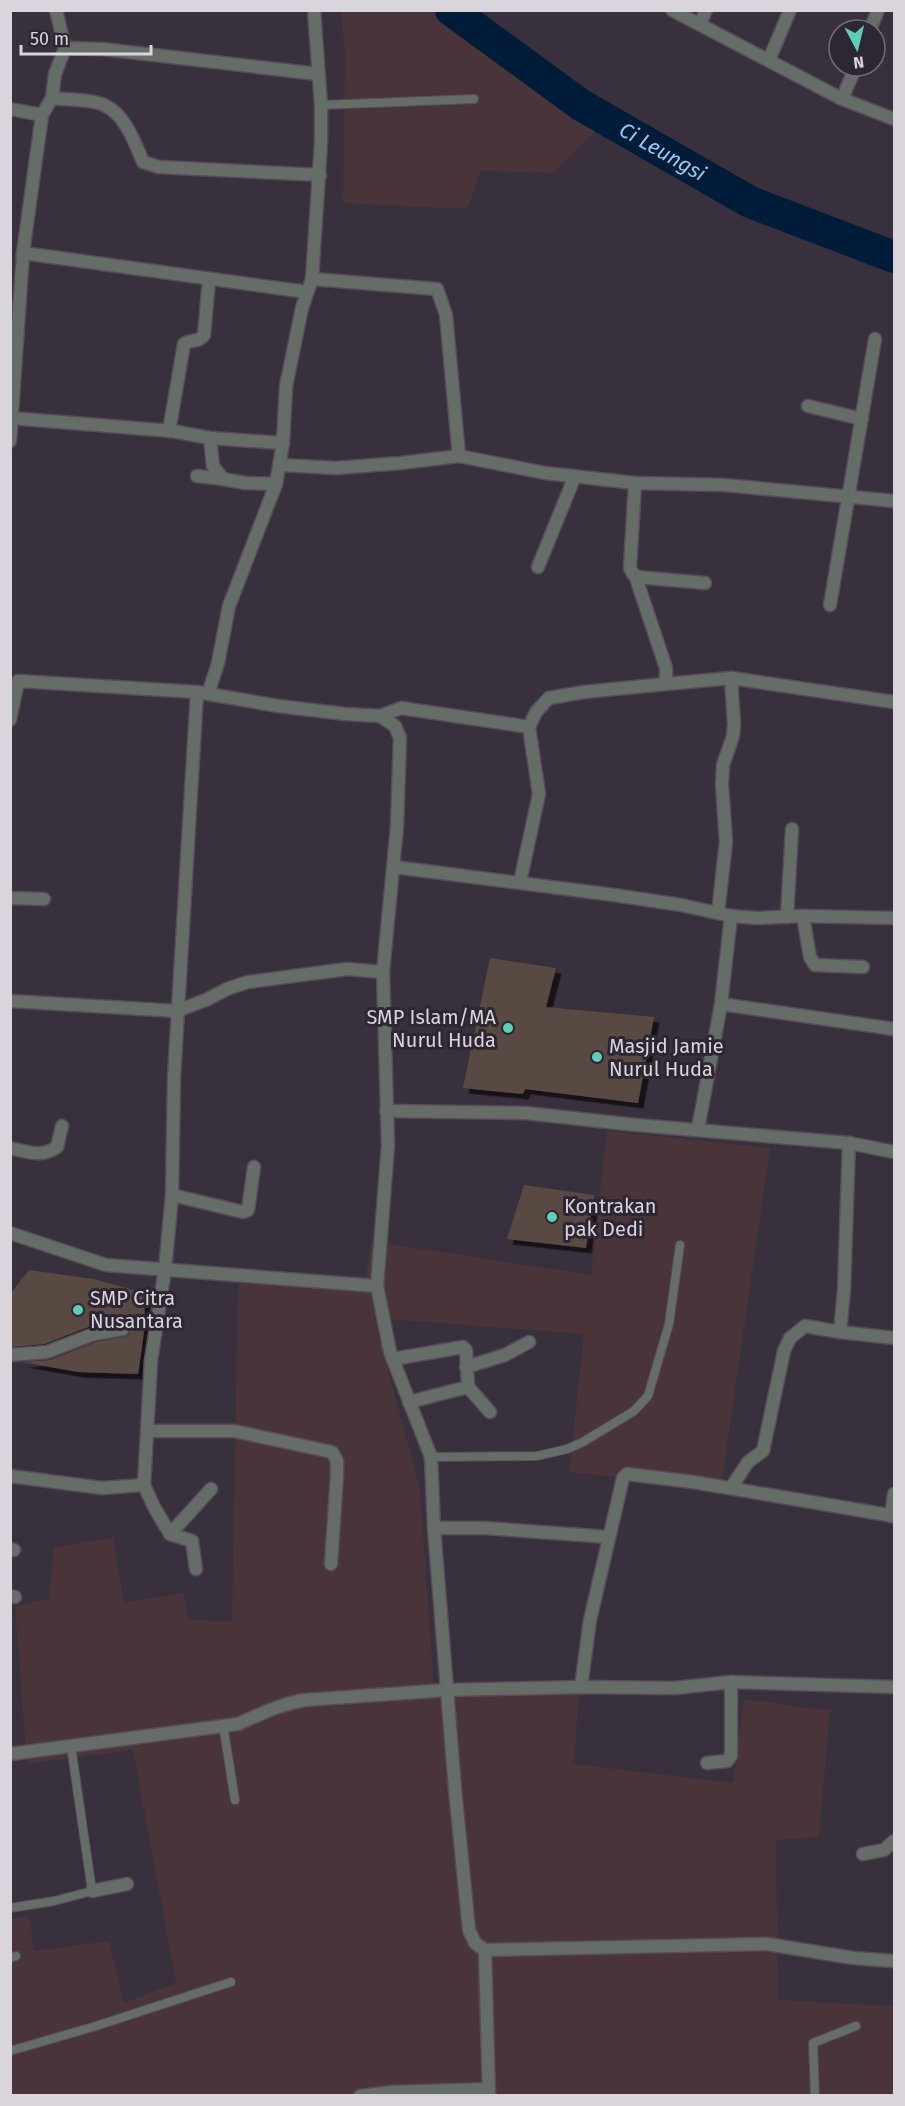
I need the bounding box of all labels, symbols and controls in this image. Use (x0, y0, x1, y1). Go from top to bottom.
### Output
scale bar (21, 18, 152, 56)
north arrow (827, 18, 887, 78)
text: 50 m (30, 28, 69, 50)
text: N (852, 52, 865, 72)
water label: Ci Leungsi (615, 117, 711, 187)
place label: SMP Islam/MA Nurul Huda (366, 1005, 497, 1052)
marker: SMP Islam/MA Nurul Huda (501, 1021, 515, 1035)
place label: Masjid Jamie Nurul Huda (609, 1034, 724, 1081)
marker: Masjid Jamie Nurul Huda (590, 1050, 604, 1064)
place label: Kontrakan pak Dedi (564, 1194, 657, 1241)
marker: Kontrakan pak Dedi (545, 1210, 559, 1224)
place label: SMP Citra Nusantara (90, 1286, 183, 1333)
marker: SMP Citra Nusantara (71, 1303, 85, 1317)

